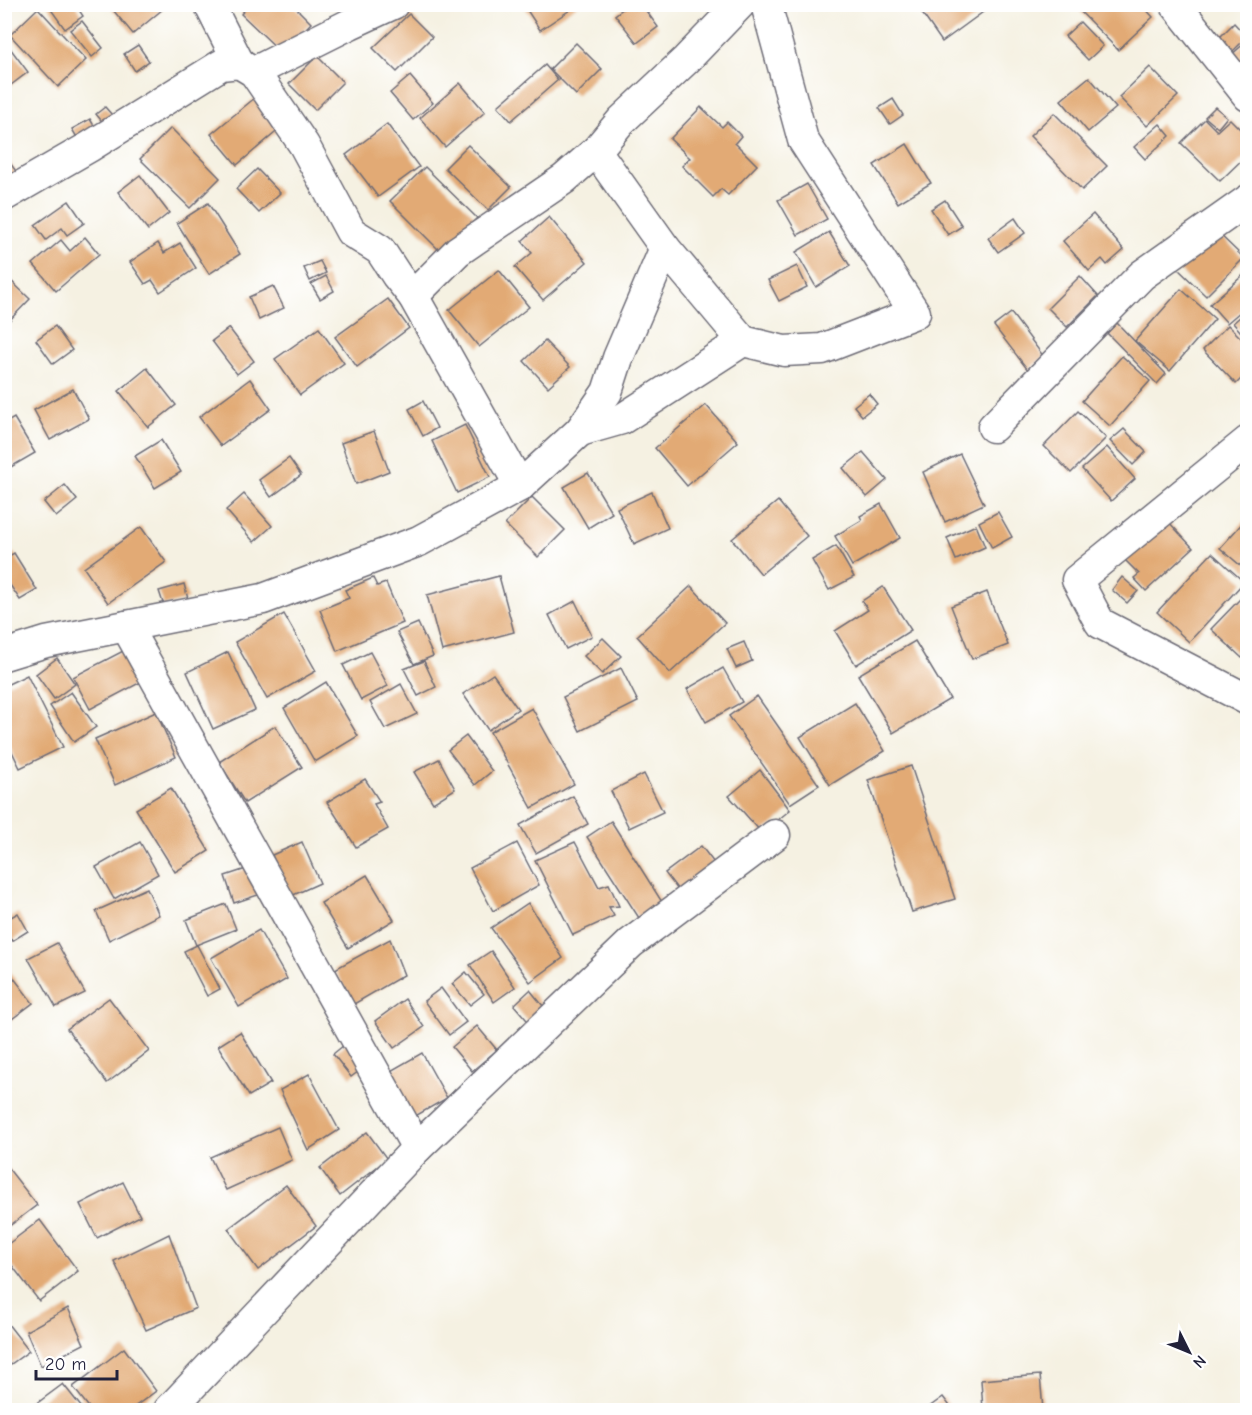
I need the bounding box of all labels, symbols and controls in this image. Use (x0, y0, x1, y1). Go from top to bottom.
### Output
north arrow (1159, 1322, 1219, 1382)
scale bar (36, 1343, 117, 1381)
text: N (1189, 1352, 1209, 1372)
text: 20 m (45, 1354, 86, 1375)

